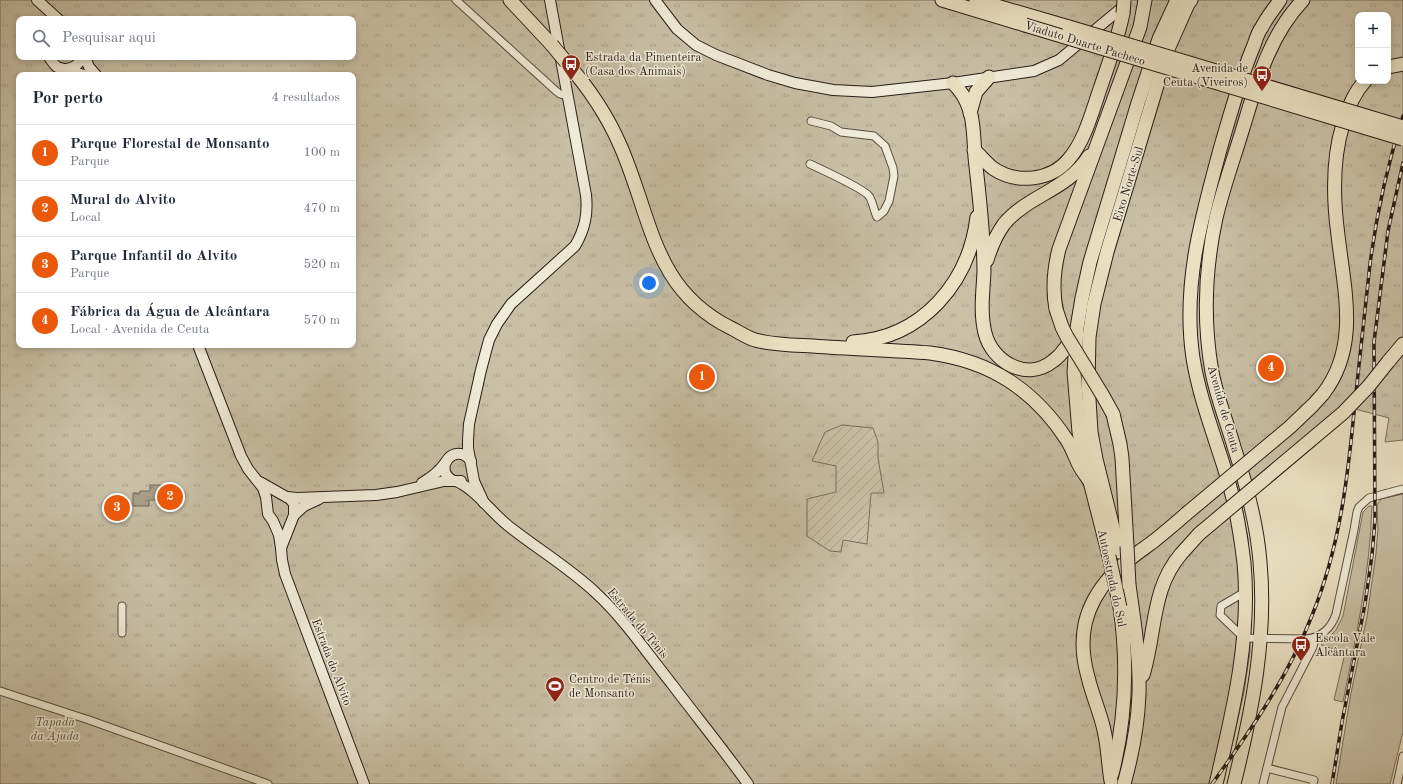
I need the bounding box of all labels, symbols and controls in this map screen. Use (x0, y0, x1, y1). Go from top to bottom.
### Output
map controls (1355, 12, 1391, 84)
button: + (1355, 12, 1391, 48)
search box (16, 16, 356, 60)
street label: Viaduto Duarte Pacheco (1023, 20, 1147, 68)
icon: search (30, 27, 52, 49)
text: Pesquisar aqui (62, 31, 156, 46)
button: − (1355, 48, 1391, 84)
place label: Estrada da Pimenteira (Casa dos Animais) (585, 52, 701, 78)
bus stop icon: Estrada da Pimenteira (Casa dos Animais) (560, 53, 582, 81)
place label: Avenida de Ceuta (Viveiros) (1163, 63, 1248, 89)
bus stop icon: Avenida de Ceuta (Viveiros) (1251, 64, 1273, 92)
text: Por perto (32, 90, 103, 107)
text: 4 resultados (272, 91, 340, 104)
text: Parque Florestal de Monsanto (70, 137, 270, 152)
street label: Eixo Norte-Sul (1112, 145, 1146, 223)
text: 1 (41, 146, 49, 159)
text: 100 m (303, 146, 340, 159)
text: Parque (70, 155, 109, 168)
text: Mural do Alvito (70, 193, 176, 208)
text: 2 (41, 202, 49, 215)
text: 470 m (303, 202, 340, 215)
text: Local (70, 211, 101, 224)
text: Parque Infantil do Alvito (70, 249, 237, 264)
text: 3 (41, 258, 49, 271)
text: 520 m (303, 258, 340, 271)
text: Parque (70, 267, 109, 280)
your location (639, 273, 659, 293)
text: Fábrica da Água de Alcântara (70, 305, 270, 320)
text: 4 (41, 314, 49, 327)
text: 570 m (303, 314, 340, 327)
text: Local · Avenida de Ceuta (70, 323, 209, 336)
pin: 4 (1258, 353, 1284, 383)
pin: 1 (689, 362, 715, 392)
street label: Avenida de Ceuta (1205, 364, 1241, 454)
pin: 2 (157, 482, 183, 512)
pin: 3 (104, 493, 130, 523)
street label: Autoestrada do Sul (1095, 528, 1127, 628)
street label: Estrada do Ténis (604, 586, 670, 661)
street label: Estrada do Alvito (309, 617, 353, 707)
place label: Escola Vale Alcântara (1315, 633, 1376, 659)
bus stop icon: Escola Vale Alcântara (1290, 634, 1312, 662)
place label: Centro de Ténis de Monsanto (569, 674, 651, 700)
sports icon: Centro de Ténis de Monsanto (544, 675, 566, 703)
park label: Tapada da Ajuda (31, 717, 80, 743)

